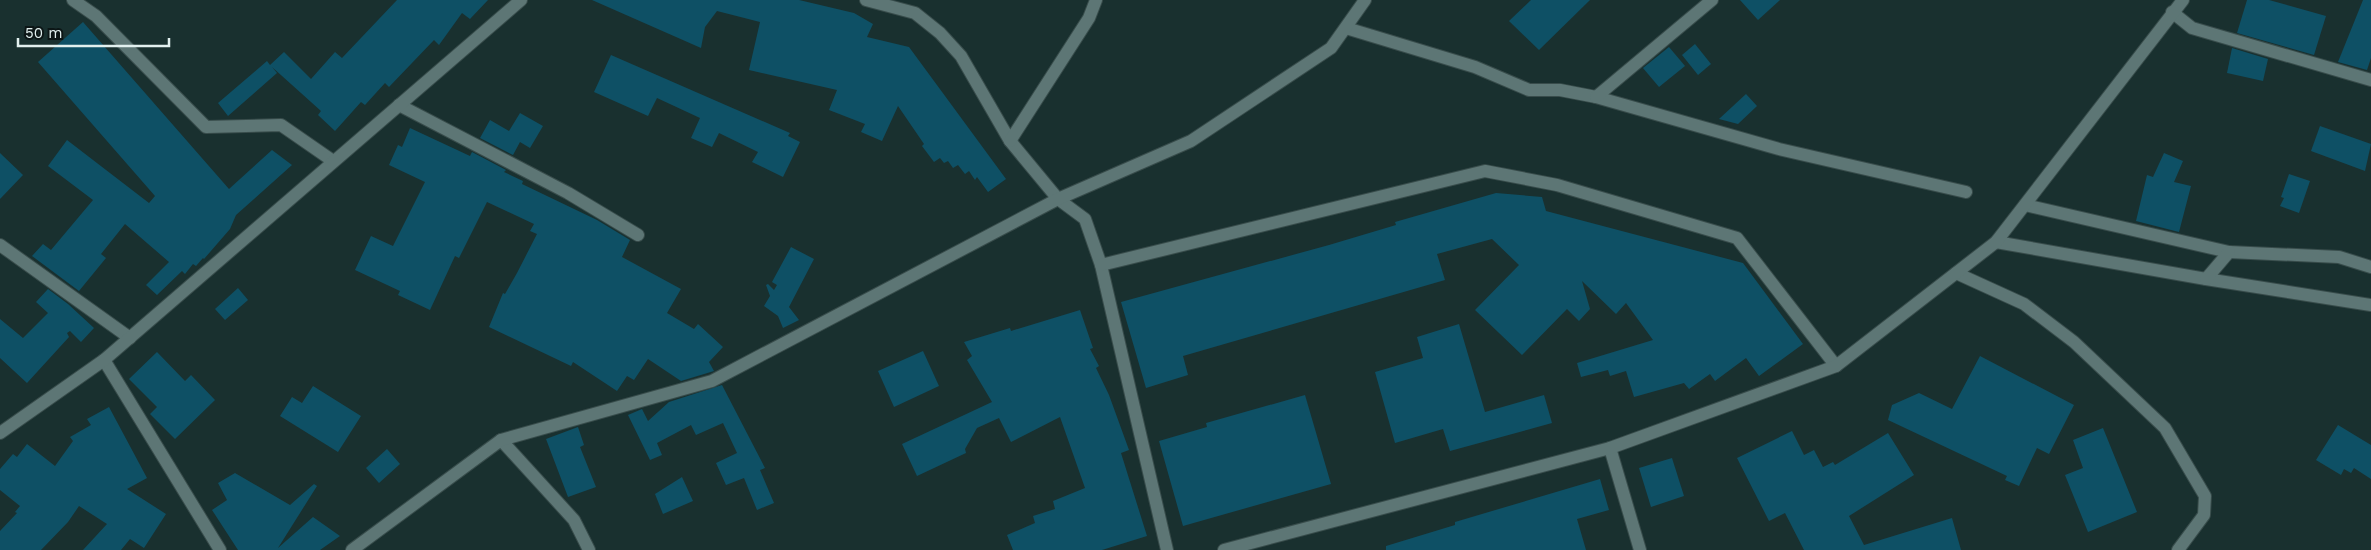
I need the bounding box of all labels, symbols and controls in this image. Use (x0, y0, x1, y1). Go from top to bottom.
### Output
scale bar (18, 15, 169, 47)
text: 50 m (25, 24, 62, 42)

